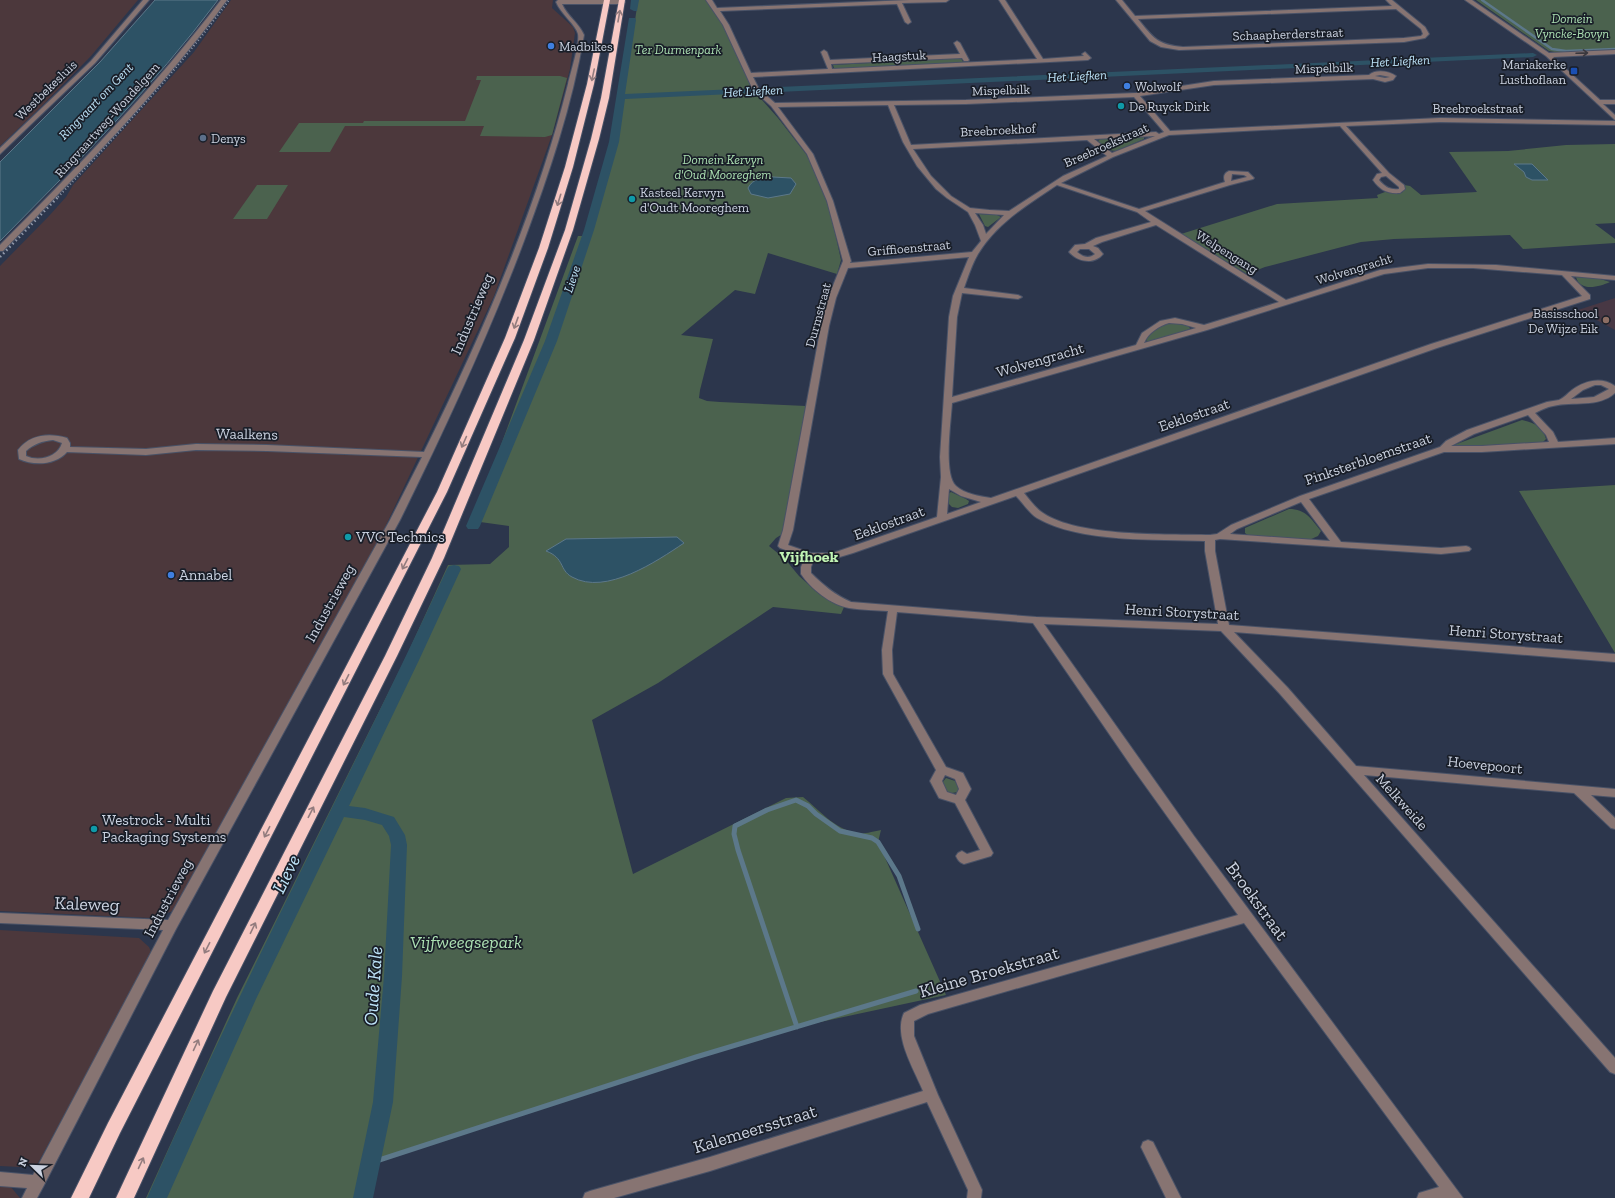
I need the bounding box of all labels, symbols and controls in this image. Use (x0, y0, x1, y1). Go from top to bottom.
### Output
one-way arrow (616, 10, 624, 23)
park label: Domein Vyncke-Bovyn (1535, 11, 1609, 41)
street label: Schaapherderstraat (1232, 25, 1344, 43)
place label: Madbikes (559, 39, 613, 54)
marker: Madbikes (546, 41, 556, 51)
park label: Ter Durmenpark (635, 42, 721, 57)
street label: Haagstuk (872, 47, 927, 65)
one-way arrow (1575, 50, 1588, 57)
water label: Het Liefken (1370, 52, 1430, 70)
street label: Westbekesluis (12, 57, 80, 123)
place label: Mariakerke Lusthoflaan (1500, 57, 1567, 87)
street label: Ringvaartweg-Wondelgem (51, 59, 163, 180)
water label: Ringvaart om Gent (56, 59, 137, 142)
street label: Mispelbilk (1295, 59, 1354, 77)
marker: Mariakerke Lusthoflaan (1569, 66, 1579, 76)
water label: Het Liefken (1047, 67, 1107, 85)
one-way arrow (588, 68, 596, 81)
place label: Wolwolf (1135, 79, 1181, 94)
street label: Mispelbilk (972, 81, 1031, 99)
marker: Wolwolf (1122, 81, 1132, 91)
water label: Het Liefken (723, 82, 783, 100)
place label: De Ruyck Dirk (1129, 99, 1210, 114)
marker: De Ruyck Dirk (1116, 101, 1126, 111)
street label: Breebroekstraat (1433, 101, 1524, 116)
street label: Breebroekhof (960, 120, 1037, 139)
street label: Breebroekstraat (1061, 120, 1151, 170)
place label: Denys (211, 131, 246, 146)
marker: Denys (198, 133, 208, 143)
park label: Domein Kervyn d'Oud Mooreghem (674, 152, 772, 182)
place label: Kasteel Kervyn d'Oudt Mooreghem (640, 185, 750, 215)
one-way arrow (555, 193, 562, 206)
marker: Kasteel Kervyn d'Oudt Mooreghem (627, 194, 637, 204)
street label: Welpengang (1193, 227, 1261, 277)
street label: Griffioenstraat (867, 237, 951, 259)
street label: Wolvengracht (1314, 250, 1394, 288)
water label: Lieve (560, 263, 584, 294)
street label: Industrieweg (447, 271, 497, 357)
street label: Durmstraat (802, 281, 834, 349)
place label: Basisschool De Wijze Eik (1528, 306, 1599, 337)
marker: Basisschool De Wijze Eik (1601, 315, 1611, 325)
one-way arrow (511, 316, 519, 328)
street label: Wolvengracht (994, 339, 1086, 381)
street label: Eeklostraat (1156, 394, 1232, 436)
street label: Waalkens (216, 424, 278, 444)
street label: Pinksterbloemstraat (1302, 429, 1434, 489)
one-way arrow (460, 436, 467, 448)
street label: Eeklostraat (851, 502, 927, 544)
place label: VVC Technics (355, 528, 445, 546)
marker: VVC Technics (343, 532, 353, 542)
district label: Vijfhoek (780, 547, 839, 566)
one-way arrow (401, 558, 409, 570)
street label: Industrieweg (301, 561, 359, 645)
place label: Annabel (179, 566, 232, 584)
marker: Annabel (166, 570, 176, 580)
street label: Henri Storystraat (1125, 600, 1240, 624)
street label: Henri Storystraat (1448, 621, 1564, 647)
one-way arrow (342, 673, 349, 685)
street label: Hoevepoort (1447, 752, 1524, 778)
street label: Melkweide (1372, 770, 1432, 834)
one-way arrow (308, 806, 315, 818)
place label: Westrock - Multi Packaging Systems (102, 811, 226, 846)
marker: Westrock - Multi Packaging Systems (89, 824, 99, 834)
one-way arrow (263, 826, 270, 838)
water label: Lieve (267, 851, 305, 897)
street label: Industrieweg (140, 856, 196, 940)
street label: Broekstraat (1221, 857, 1293, 945)
street label: Kaleweg (54, 892, 120, 916)
one-way arrow (250, 922, 257, 934)
park label: Vijfweegsepark (410, 931, 522, 953)
street label: Kleine Broekstraat (917, 941, 1062, 1002)
one-way arrow (203, 942, 210, 954)
water label: Oude Kale (359, 946, 387, 1026)
one-way arrow (193, 1039, 200, 1051)
street label: Kalemeersstraat (691, 1100, 820, 1158)
north arrow (12, 1146, 52, 1186)
text: N (16, 1155, 31, 1169)
one-way arrow (138, 1157, 145, 1169)

